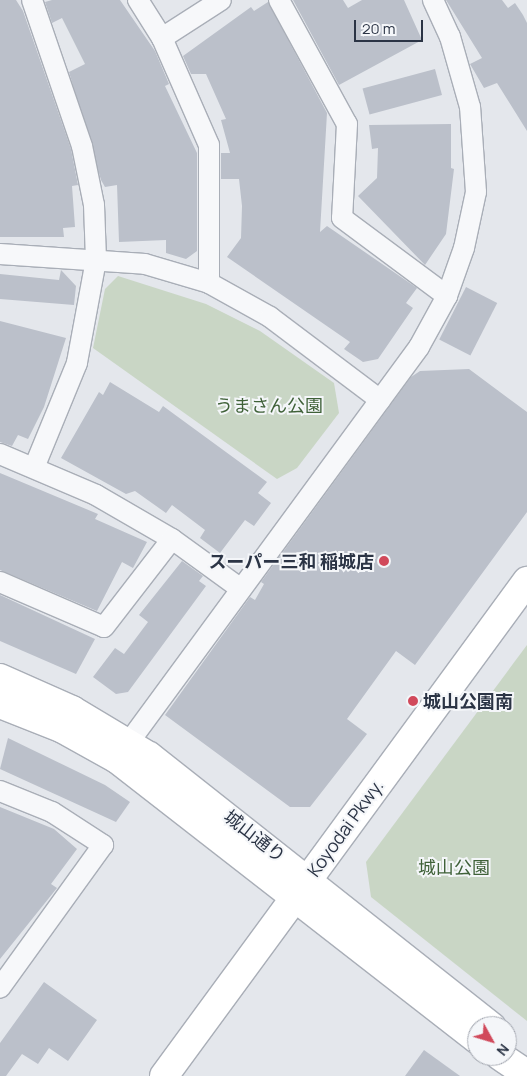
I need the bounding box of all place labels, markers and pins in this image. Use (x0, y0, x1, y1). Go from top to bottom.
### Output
place label: スーパー三和 稲城店 (208, 550, 374, 572)
marker: スーパー三和 稲城店 (378, 555, 390, 567)
place label: 城山公園南 (423, 690, 513, 712)
marker: 城山公園南 (407, 695, 419, 707)

